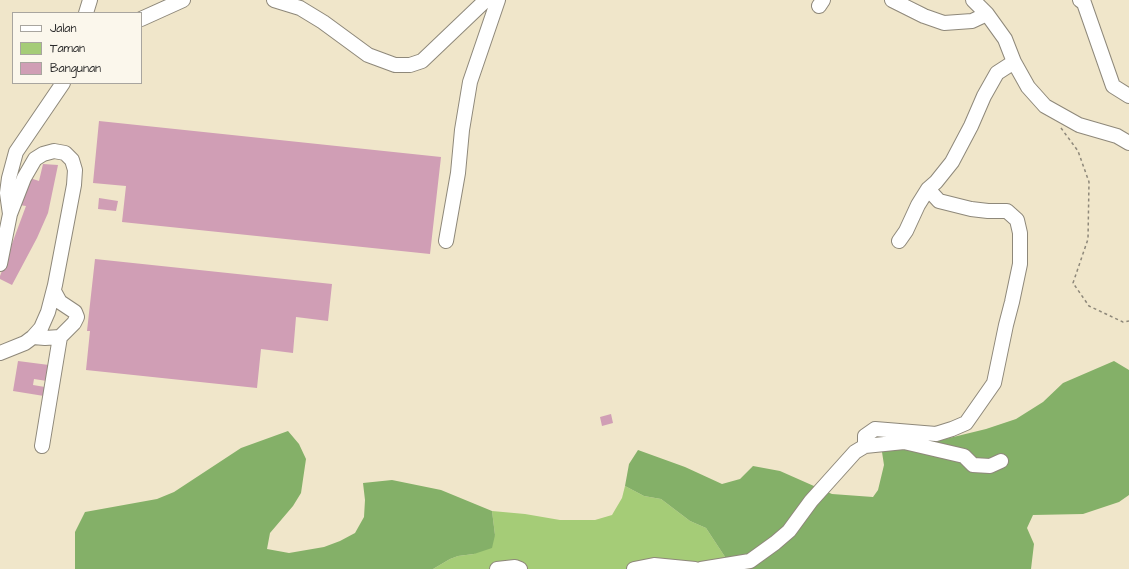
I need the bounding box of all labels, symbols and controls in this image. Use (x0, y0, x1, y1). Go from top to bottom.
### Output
legend (12, 12, 142, 84)
text: Jalan (50, 20, 76, 37)
text: Taman (50, 40, 85, 57)
text: Bangunan (50, 60, 101, 77)

